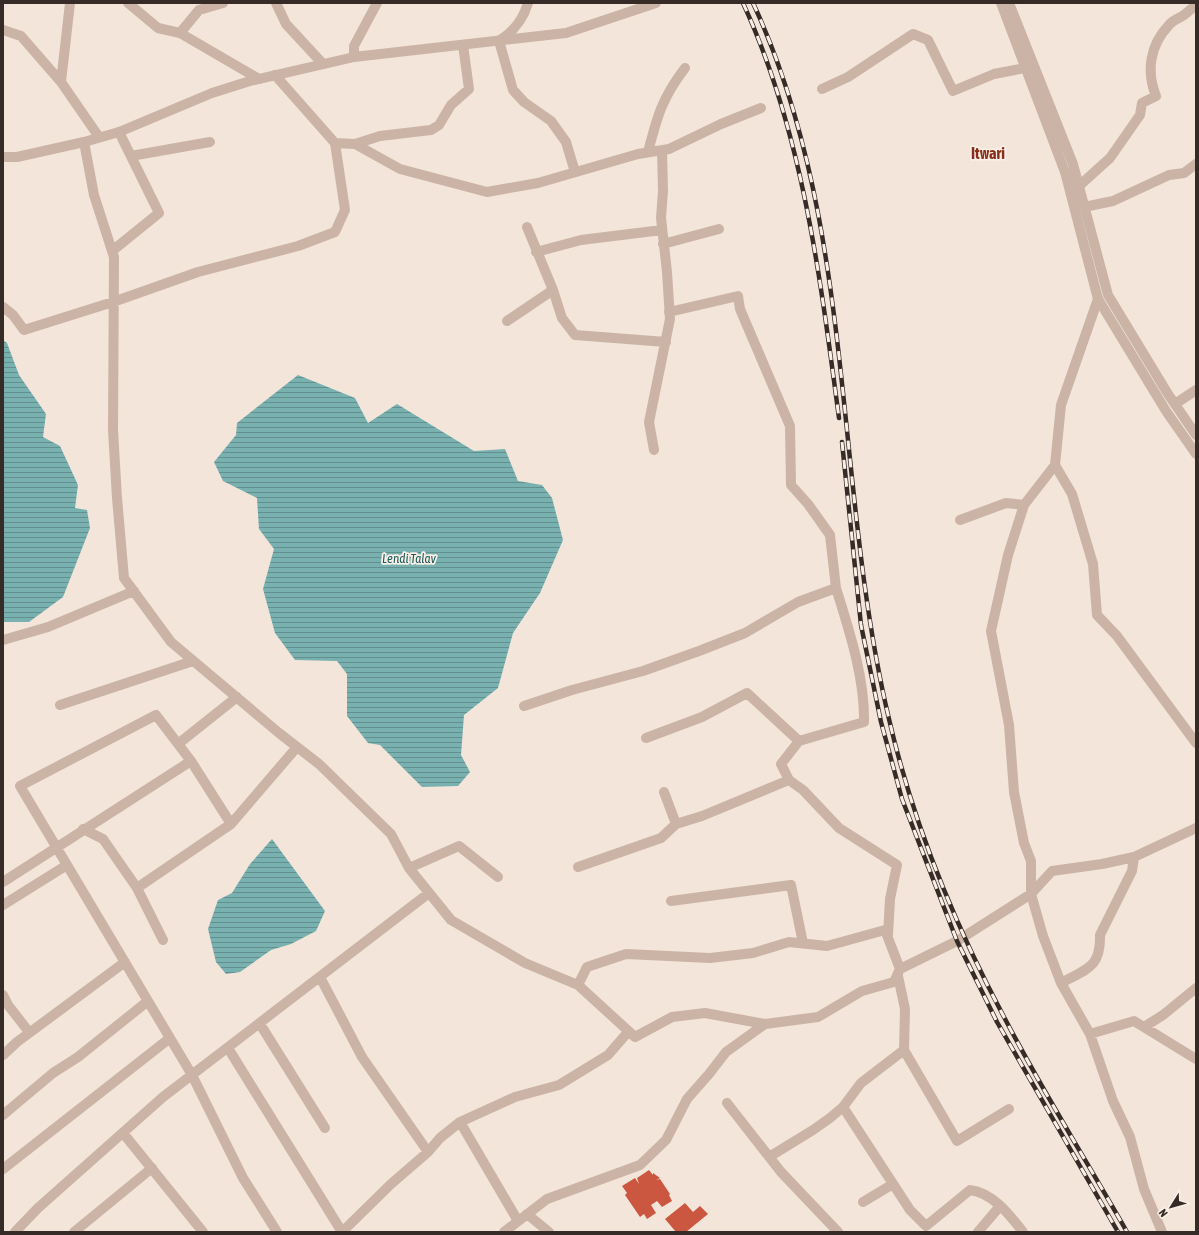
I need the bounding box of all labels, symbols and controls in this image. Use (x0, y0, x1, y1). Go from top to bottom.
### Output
district label: Itwari (971, 144, 1005, 162)
water label: Lendi Talav (382, 551, 437, 566)
north arrow (1151, 1187, 1191, 1227)
text: N (1156, 1207, 1170, 1219)

